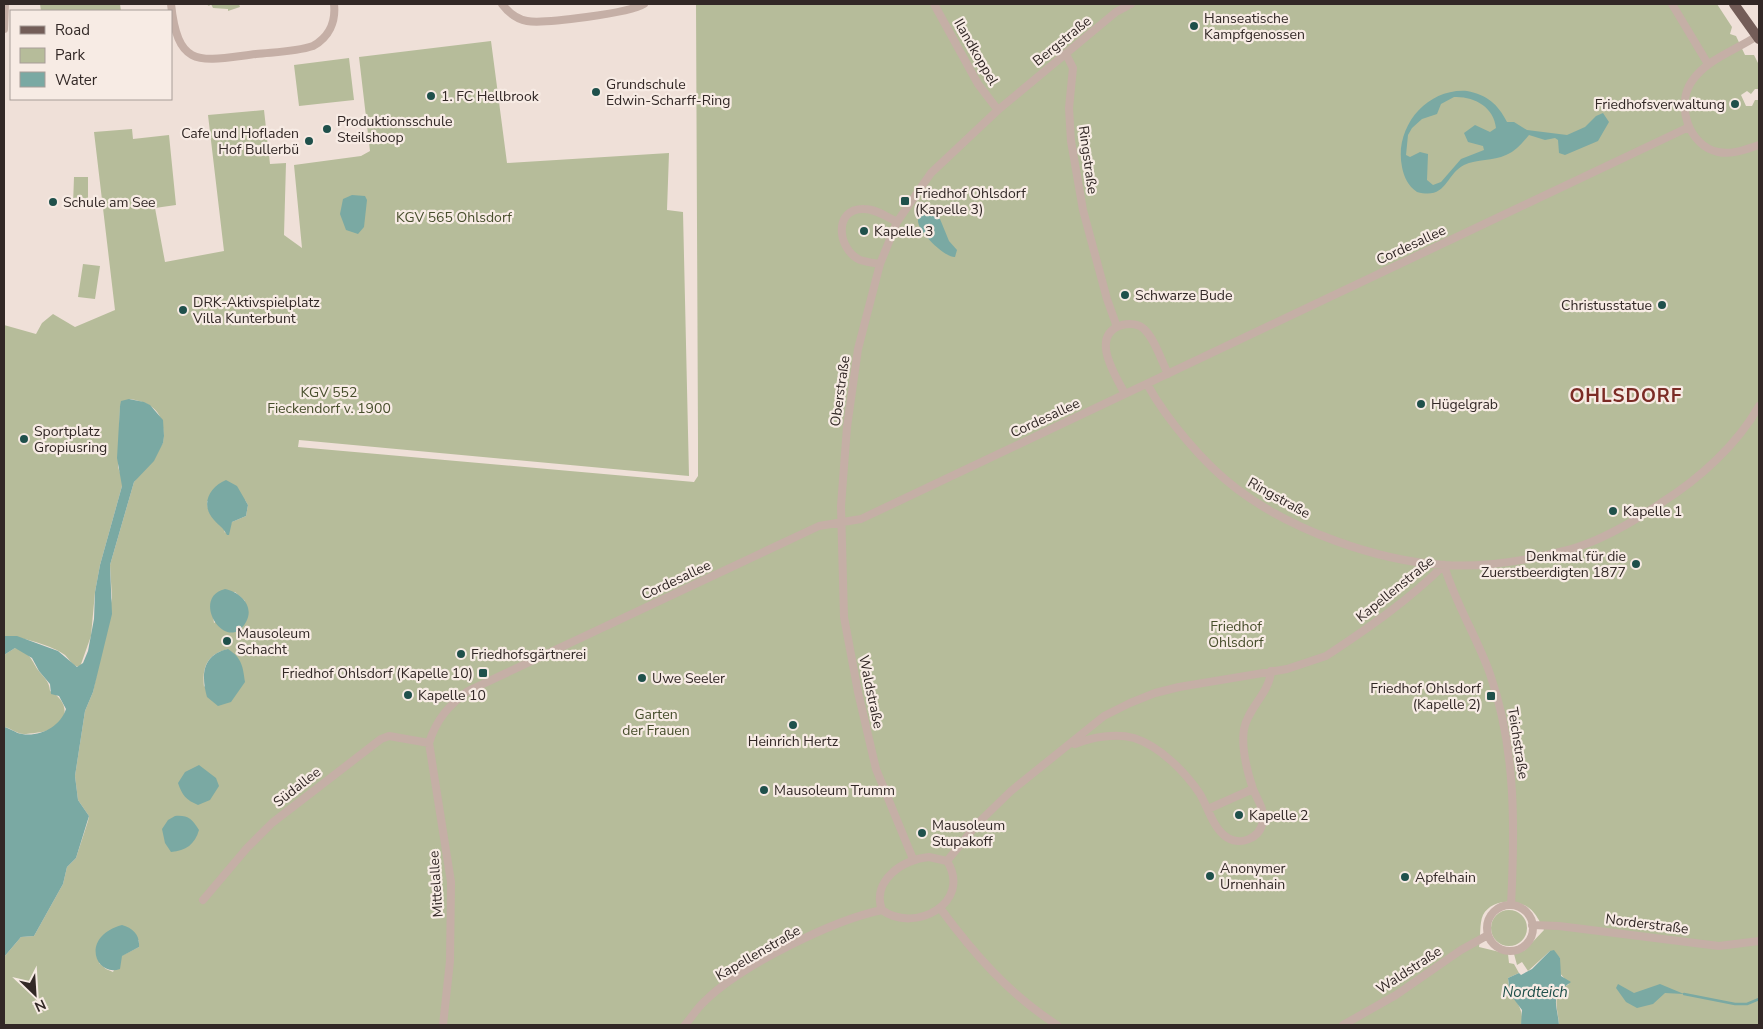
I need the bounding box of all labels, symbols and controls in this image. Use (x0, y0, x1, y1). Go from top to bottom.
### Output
place label: Hanseatische Kampfgenossen (1204, 9, 1305, 44)
legend (10, 10, 172, 100)
street label: Bergstraße (1029, 12, 1095, 70)
street label: Ilandkoppel (949, 15, 1003, 89)
text: Road (55, 20, 90, 40)
marker: Hanseatische Kampfgenossen (1188, 20, 1200, 32)
text: Park (55, 45, 85, 65)
text: Water (55, 70, 98, 90)
place label: Grundschule Edwin-Scharff-Ring (606, 75, 730, 110)
marker: Grundschule Edwin-Scharff-Ring (590, 86, 602, 98)
place label: 1. FC Hellbrook (441, 87, 540, 106)
marker: 1. FC Hellbrook (425, 90, 437, 102)
place label: Friedhofsverwaltung (1595, 95, 1725, 114)
marker: Friedhofsverwaltung (1729, 98, 1741, 110)
place label: Produktionsschule Steilshoop (337, 112, 452, 147)
marker: Produktionsschule Steilshoop (321, 123, 333, 135)
place label: Cafe und Hofladen Hof Bullerbü (181, 124, 299, 159)
street label: Ringstraße (1074, 125, 1102, 195)
marker: Cafe und Hofladen Hof Bullerbü (303, 135, 315, 147)
place label: Friedhof Ohlsdorf (Kapelle 3) (915, 184, 1026, 219)
place label: Schule am See (63, 193, 156, 212)
marker: Friedhof Ohlsdorf (Kapelle 3) (899, 195, 911, 207)
marker: Schule am See (47, 196, 59, 208)
park label: KGV 565 Ohlsdorf (396, 208, 512, 227)
street label: Cordesallee (1373, 221, 1449, 269)
place label: Kapelle 3 (874, 222, 933, 241)
marker: Kapelle 3 (858, 225, 870, 237)
place label: Schwarze Bude (1135, 286, 1232, 305)
marker: Schwarze Bude (1119, 289, 1131, 301)
place label: DRK-Aktivspielplatz Villa Kunterbunt (192, 293, 320, 328)
place label: Christusstatue (1561, 296, 1652, 315)
marker: Christusstatue (1656, 299, 1668, 311)
marker: DRK-Aktivspielplatz Villa Kunterbunt (177, 304, 189, 316)
street label: Oberstraße (826, 354, 854, 428)
park label: KGV 552 Fieckendorf v. 1900 (267, 383, 391, 418)
district label: OHLSDORF (1569, 383, 1683, 409)
street label: Cordesallee (1007, 394, 1083, 442)
place label: Hügelgrab (1431, 395, 1498, 414)
marker: Hügelgrab (1415, 398, 1427, 410)
place label: Sportplatz Gropiusring (34, 422, 107, 457)
marker: Sportplatz Gropiusring (18, 433, 30, 445)
street label: Ringstraße (1244, 473, 1314, 523)
place label: Kapelle 1 (1623, 502, 1682, 521)
marker: Kapelle 1 (1607, 505, 1619, 517)
place label: Denkmal für die Zuerstbeerdigten 1877 (1481, 547, 1626, 582)
street label: Kapellenstraße (1352, 552, 1438, 626)
street label: Cordesallee (638, 556, 714, 604)
marker: Denkmal für die Zuerstbeerdigten 1877 (1630, 558, 1642, 570)
park label: Friedhof Ohlsdorf (1208, 617, 1264, 652)
place label: Mausoleum Schacht (237, 624, 310, 659)
marker: Mausoleum Schacht (221, 635, 233, 647)
place label: Friedhofsgärtnerei (471, 645, 586, 664)
marker: Friedhofsgärtnerei (455, 648, 467, 660)
street label: Waldstraße (854, 654, 888, 730)
place label: Friedhof Ohlsdorf (Kapelle 10) (282, 664, 473, 683)
marker: Friedhof Ohlsdorf (Kapelle 10) (477, 667, 489, 679)
place label: Uwe Seeler (652, 669, 725, 688)
marker: Uwe Seeler (636, 672, 648, 684)
place label: Friedhof Ohlsdorf (Kapelle 2) (1370, 679, 1481, 714)
place label: Kapelle 10 (418, 686, 486, 705)
marker: Kapelle 10 (402, 689, 414, 701)
marker: Friedhof Ohlsdorf (Kapelle 2) (1485, 690, 1497, 702)
park label: Garten der Frauen (622, 705, 690, 740)
street label: Teichstraße (1503, 706, 1533, 780)
marker: Heinrich Hertz (787, 719, 799, 731)
place label: Heinrich Hertz (748, 732, 839, 751)
street label: Südallee (269, 763, 325, 811)
place label: Mausoleum Trumm (774, 781, 895, 800)
marker: Mausoleum Trumm (758, 784, 770, 796)
place label: Kapelle 2 (1249, 806, 1308, 825)
marker: Kapelle 2 (1233, 809, 1245, 821)
place label: Mausoleum Stupakoff (932, 816, 1005, 851)
marker: Mausoleum Stupakoff (916, 827, 928, 839)
street label: Mittelallee (424, 850, 448, 918)
place label: Anonymer Urnenhain (1220, 859, 1285, 894)
place label: Apfelhain (1415, 868, 1476, 887)
marker: Anonymer Urnenhain (1204, 870, 1216, 882)
marker: Apfelhain (1399, 871, 1411, 883)
street label: Norderstraße (1604, 909, 1690, 939)
street label: Kapellenstraße (712, 921, 804, 985)
street label: Waldstraße (1373, 942, 1445, 998)
north arrow (10, 969, 60, 1019)
water label: Nordteich (1502, 982, 1568, 1002)
text: N (32, 995, 49, 1016)

